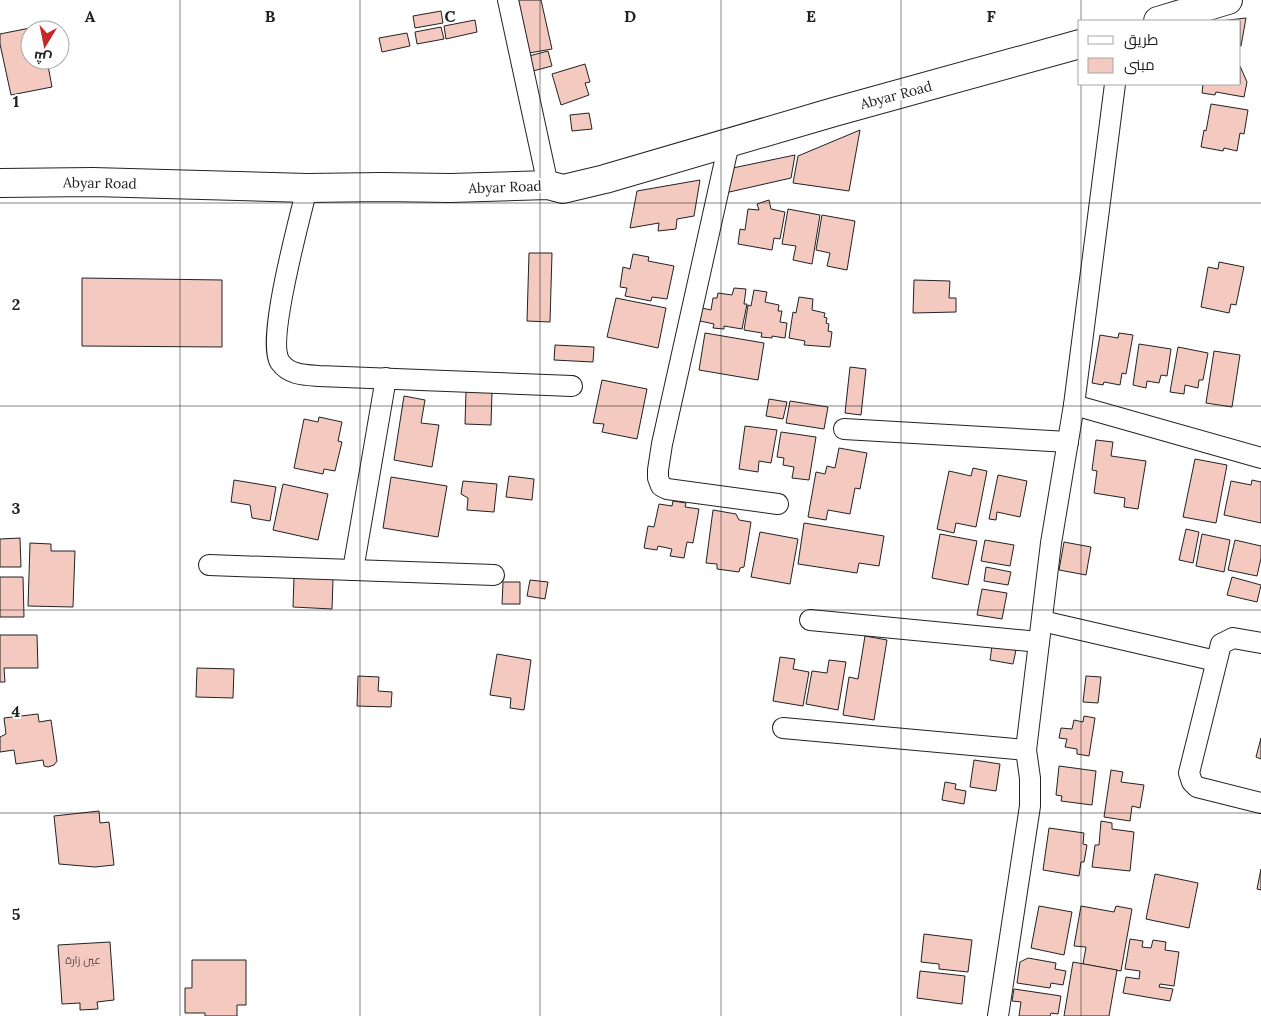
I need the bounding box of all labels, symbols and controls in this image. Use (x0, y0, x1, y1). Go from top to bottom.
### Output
text: A (85, 6, 96, 26)
text: B (265, 6, 276, 26)
text: C (444, 6, 456, 26)
text: D (624, 6, 636, 26)
text: E (806, 6, 816, 26)
text: F (986, 6, 996, 26)
north arrow (20, 20, 70, 70)
legend (1078, 20, 1241, 85)
text: طريق (1124, 30, 1158, 50)
text: ش (32, 47, 53, 68)
text: مبنى (1124, 55, 1155, 75)
street label: Abyar Road (857, 77, 934, 113)
text: 1 (13, 91, 19, 111)
street label: Abyar Road (62, 173, 137, 193)
street label: Abyar Road (467, 177, 542, 197)
text: 2 (12, 294, 20, 314)
text: 3 (12, 498, 21, 518)
text: 4 (12, 701, 21, 721)
text: 5 (12, 904, 21, 924)
house number: عين زارة (65, 953, 101, 967)

